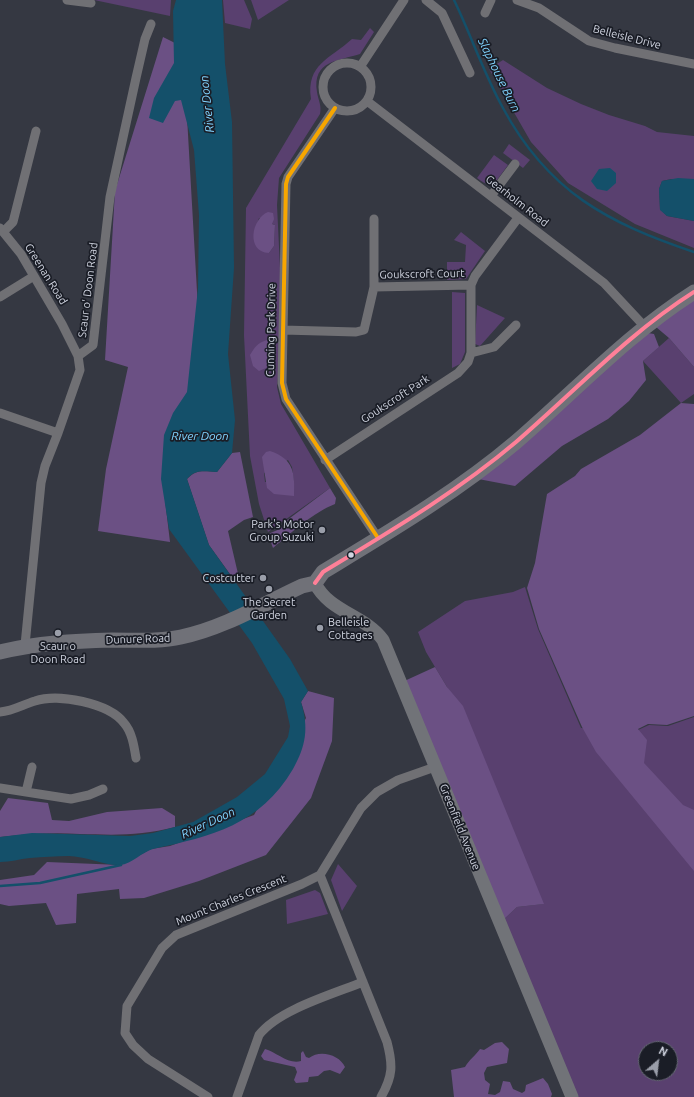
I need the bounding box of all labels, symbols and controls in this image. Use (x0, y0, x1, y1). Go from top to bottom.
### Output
street label: Belleisle Drive (592, 22, 662, 52)
water label: Slaphouse Burn (475, 36, 523, 114)
water label: River Doon (197, 75, 217, 133)
street label: Gearholm Road (483, 172, 551, 230)
street label: Greenan Road (22, 241, 70, 307)
street label: Scaur o' Doon Road (76, 242, 100, 338)
street label: Goukscroft Court (379, 267, 465, 281)
street label: Cunning Park Drive (264, 283, 278, 377)
street label: Goukscroft Park (358, 372, 432, 426)
water label: River Doon (171, 429, 229, 443)
place label: Park's Motor Group Suzuki (249, 517, 314, 543)
marker: Park's Motor Group Suzuki (317, 525, 327, 535)
unlabelled marker (346, 550, 356, 560)
place label: Costcutter (202, 571, 255, 585)
marker: Costcutter (258, 573, 268, 583)
marker: The Secret Garden (264, 584, 274, 594)
place label: The Secret Garden (243, 595, 295, 621)
place label: Belleisle Cottages (328, 615, 373, 641)
marker: Belleisle Cottages (315, 623, 325, 633)
marker: Scaur o Doon Road (53, 628, 63, 638)
street label: Dunure Road (105, 631, 171, 647)
place label: Scaur o Doon Road (31, 639, 85, 665)
street label: Greenfield Avenue (437, 782, 483, 872)
water label: River Doon (179, 804, 237, 842)
street label: Mount Charles Crescent (174, 872, 288, 928)
north arrow (638, 1041, 678, 1081)
text: N (657, 1044, 670, 1059)

